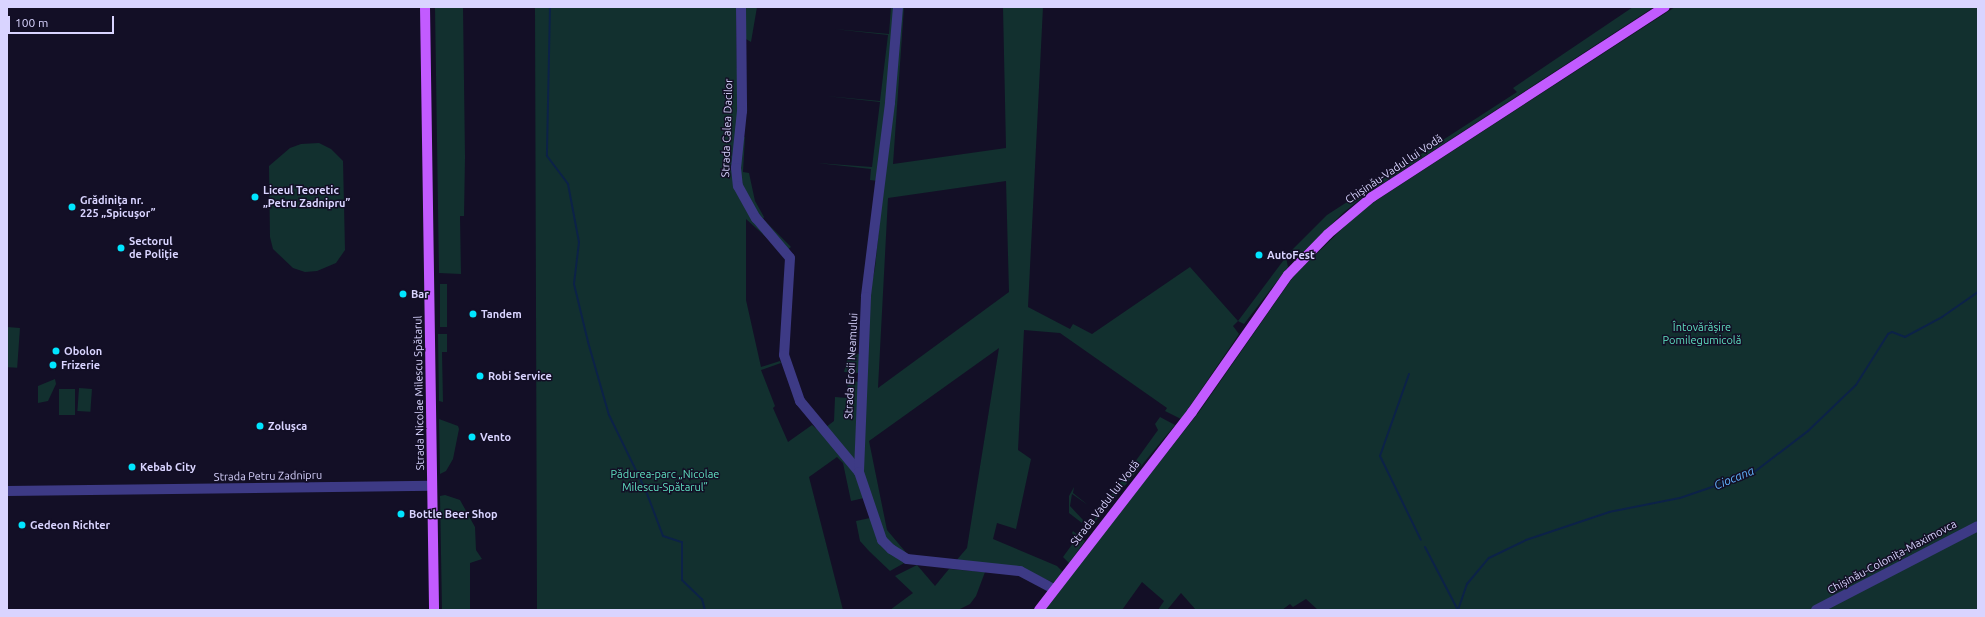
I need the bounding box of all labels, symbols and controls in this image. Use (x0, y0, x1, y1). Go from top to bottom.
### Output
scale bar (10, 8, 116, 34)
text: 100 m (15, 16, 48, 29)
street label: Strada Calea Dacilor (719, 78, 735, 178)
street label: Chișinău-Vadul lui Vodă (1343, 132, 1445, 206)
place label: Liceul Teoretic „Petru Zadnipru” (263, 184, 350, 210)
marker: Liceul Teoretic „Petru Zadnipru” (250, 192, 260, 202)
place label: Grădinița nr. 225 „Spicușor” (80, 194, 156, 220)
marker: Grădinița nr. 225 „Spicușor” (67, 202, 77, 212)
place label: Sectorul de Poliție (129, 235, 178, 261)
marker: Sectorul de Poliție (116, 243, 126, 253)
place label: AutoFest (1267, 248, 1315, 262)
marker: AutoFest (1254, 250, 1264, 260)
place label: Bar (411, 287, 429, 301)
marker: Bar (398, 289, 408, 299)
place label: Tandem (481, 307, 522, 321)
marker: Tandem (468, 309, 478, 319)
street label: Strada Eroii Neamului (842, 313, 860, 419)
street label: Strada Nicolae Milescu Spătarul (411, 316, 427, 470)
park label: Întovărășire Pomilegumicolă (1663, 321, 1741, 347)
place label: Obolon (64, 344, 102, 358)
marker: Obolon (51, 346, 61, 356)
place label: Frizerie (61, 358, 100, 372)
marker: Frizerie (48, 360, 58, 370)
place label: Robi Service (488, 369, 552, 383)
marker: Robi Service (475, 371, 485, 381)
place label: Zolușca (268, 419, 307, 433)
marker: Zolușca (255, 421, 265, 431)
place label: Vento (480, 430, 511, 444)
marker: Vento (467, 432, 477, 442)
street label: Strada Vadul lui Vodă (1068, 458, 1142, 548)
place label: Kebab City (140, 460, 196, 474)
marker: Kebab City (127, 462, 137, 472)
water label: Ciocana (1712, 463, 1756, 493)
street label: Strada Petru Zadnipru (214, 468, 322, 484)
park label: Pădurea-parc „Nicolae Milescu-Spătarul” (611, 468, 719, 494)
place label: Bottle Beer Shop (409, 507, 498, 521)
marker: Bottle Beer Shop (396, 509, 406, 519)
street label: Chișinău-Colonița-Maximovca (1825, 517, 1959, 597)
place label: Gedeon Richter (30, 518, 110, 532)
marker: Gedeon Richter (17, 520, 27, 530)

